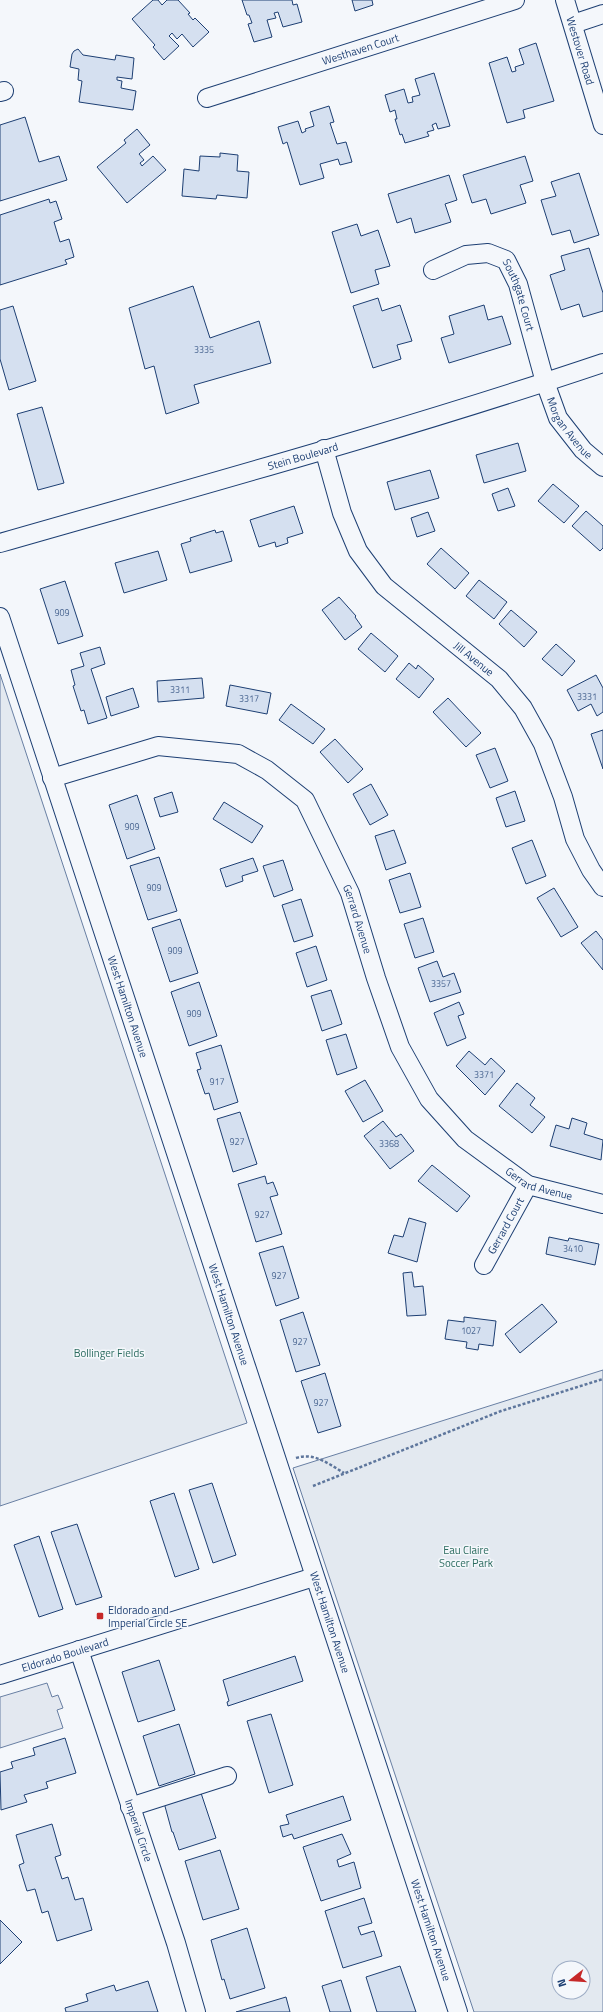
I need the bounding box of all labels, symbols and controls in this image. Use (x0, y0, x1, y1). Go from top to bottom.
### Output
street label: Westover Road (562, 15, 598, 87)
street label: Westhaven Court (320, 29, 401, 69)
street label: Southgate Court (499, 256, 539, 333)
house number: 3335 (194, 343, 214, 356)
street label: Morgan Avenue (543, 395, 596, 463)
street label: Stein Boulevard (266, 438, 340, 474)
house number: 909 (54, 606, 70, 619)
street label: Jill Avenue (450, 638, 498, 680)
house number: 3311 (170, 683, 190, 696)
house number: 3331 (577, 690, 597, 703)
house number: 3317 (239, 692, 259, 705)
house number: 909 (124, 820, 140, 833)
house number: 909 (146, 881, 162, 894)
street label: Gerrard Avenue (339, 882, 376, 956)
house number: 909 (167, 944, 183, 957)
street label: West Hamilton Avenue (104, 954, 152, 1060)
house number: 3357 (431, 977, 451, 990)
house number: 909 (186, 1007, 202, 1020)
house number: 3371 (474, 1068, 494, 1081)
house number: 917 (209, 1075, 225, 1088)
house number: 927 (229, 1135, 245, 1148)
house number: 3368 (379, 1137, 399, 1150)
street label: Gerrard Avenue (502, 1163, 575, 1204)
street label: Gerrard Court (484, 1194, 528, 1257)
house number: 927 (254, 1208, 270, 1221)
house number: 3410 (563, 1242, 583, 1255)
street label: West Hamilton Avenue (205, 1261, 253, 1368)
house number: 927 (271, 1269, 287, 1282)
house number: 1027 (461, 1324, 481, 1337)
house number: 927 (292, 1335, 308, 1348)
park label: Bollinger Fields (74, 1345, 144, 1361)
house number: 927 (313, 1396, 329, 1409)
park label: Eau Claire Soccer Park (439, 1542, 494, 1571)
street label: West Hamilton Avenue (306, 1569, 354, 1676)
place label: Eldorado and Imperial Circle SE (108, 1602, 187, 1631)
marker: Eldorado and Imperial Circle SE (95, 1611, 105, 1621)
street label: Eldorado Boulevard (19, 1634, 111, 1676)
street label: Imperial Circle (121, 1797, 157, 1864)
street label: West Hamilton Avenue (407, 1877, 455, 1983)
north arrow (551, 1960, 591, 2000)
text: N (553, 1977, 570, 1989)

